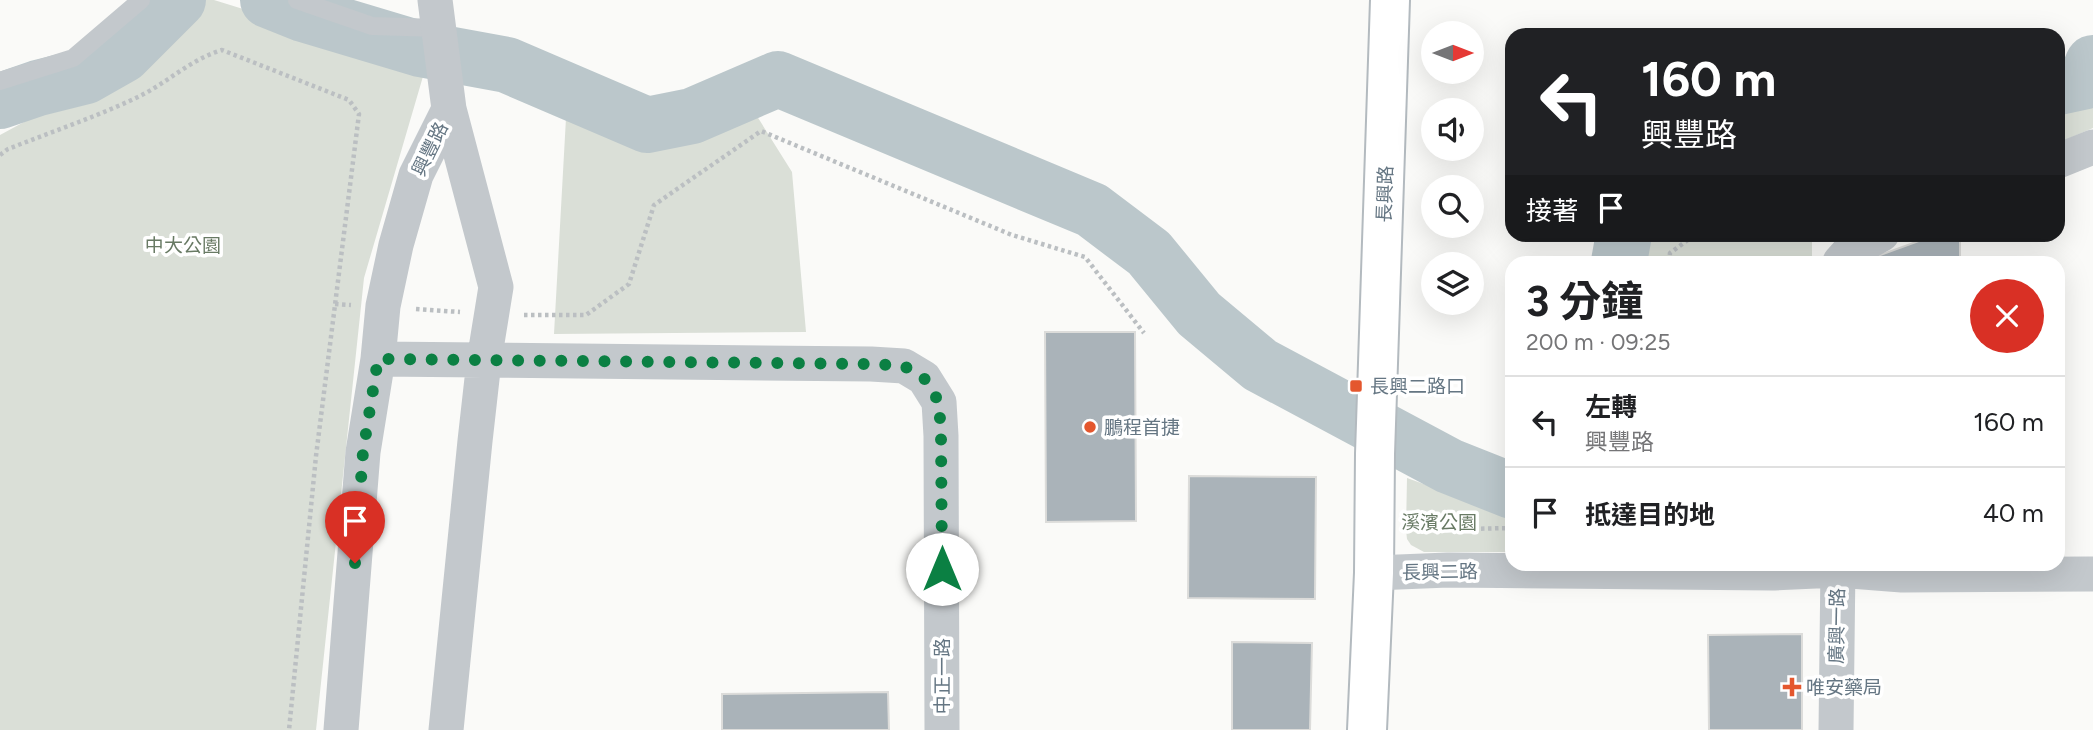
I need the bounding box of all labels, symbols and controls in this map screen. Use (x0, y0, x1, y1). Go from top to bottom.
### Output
north arrow (1421, 21, 1484, 84)
map controls (1421, 21, 1484, 315)
text: 160 m (1641, 49, 1776, 108)
icon: left (1526, 56, 1617, 147)
button: sound (1421, 98, 1484, 161)
text: 興豐路 (1641, 116, 1737, 154)
street label: 興豐路 (407, 118, 453, 180)
street label: 長興路 (1373, 165, 1397, 223)
button: search (1421, 175, 1484, 238)
icon: arrive (1592, 189, 1630, 227)
text: 接著 (1526, 195, 1578, 227)
park label: 中大公園 (145, 234, 221, 257)
button: layers (1421, 252, 1484, 315)
text: 3 分鐘 (1526, 276, 1643, 327)
button: close (1970, 279, 2044, 353)
text: 200 m · 09:25 (1526, 328, 1670, 356)
place label: 長興二路口 (1370, 375, 1465, 398)
marker: 長興二路口 (1348, 378, 1364, 394)
text: 左轉 (1585, 391, 1637, 423)
icon: left (1526, 403, 1564, 441)
text: 160 m (1973, 406, 2044, 438)
place label: 鵬程首捷 (1104, 416, 1180, 439)
marker: 鵬程首捷 (1082, 419, 1098, 435)
text: 興豐路 (1585, 428, 1654, 456)
pin (325, 491, 385, 563)
icon: arrive (1526, 494, 1564, 532)
text: 40 m (1983, 497, 2044, 529)
text: 抵達目的地 (1585, 499, 1715, 531)
icon: arrive (336, 502, 374, 540)
park label: 溪濱公園 (1401, 511, 1477, 534)
position arrow (905, 532, 979, 606)
street label: 長興二路 (1402, 560, 1478, 584)
street label: 廣興一路 (1825, 588, 1849, 664)
street label: 中正一路 (931, 638, 954, 714)
place label: 唯安藥局 (1806, 676, 1882, 699)
marker: 唯安藥局 (1784, 679, 1800, 695)

